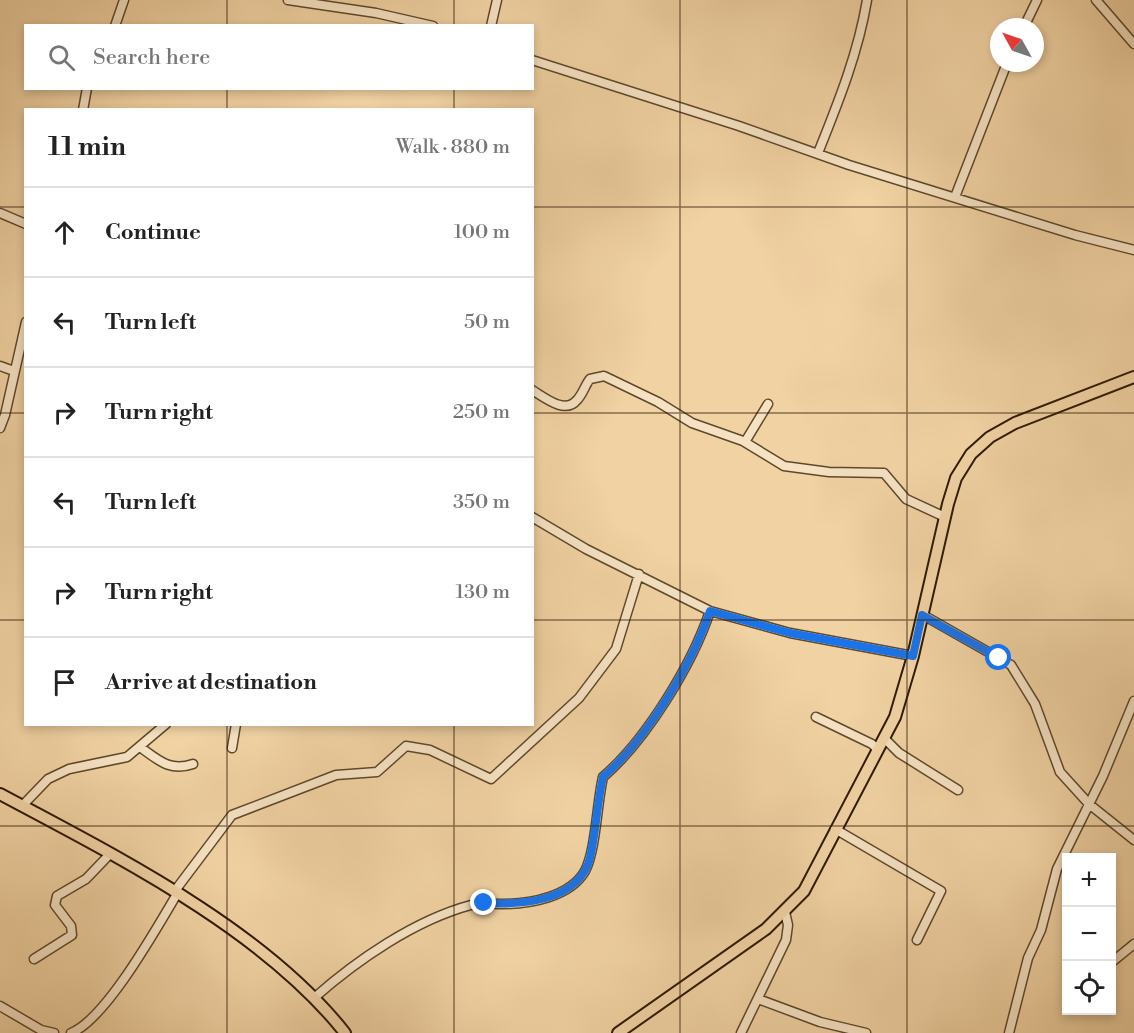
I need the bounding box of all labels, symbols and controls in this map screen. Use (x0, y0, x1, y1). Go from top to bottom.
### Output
north arrow (990, 18, 1044, 72)
search box (24, 24, 534, 90)
icon: search (45, 41, 78, 74)
text: Search here (93, 44, 210, 71)
text: 11 min (48, 131, 126, 163)
text: Walk · 880 m (396, 135, 510, 160)
icon: ahead (48, 216, 81, 249)
text: Continue (105, 219, 201, 246)
text: 100 m (454, 220, 510, 245)
icon: left (48, 306, 81, 339)
text: Turn left (105, 309, 196, 336)
text: 50 m (464, 310, 510, 335)
icon: right (48, 396, 81, 429)
text: Turn right (105, 399, 213, 426)
text: 250 m (453, 400, 510, 425)
icon: left (48, 486, 81, 519)
text: Turn left (105, 489, 196, 516)
text: 350 m (453, 490, 510, 515)
icon: right (48, 576, 81, 609)
text: Turn right (105, 579, 213, 606)
text: 130 m (455, 580, 510, 605)
route start (985, 644, 1011, 670)
icon: arrive (48, 666, 81, 699)
text: Arrive at destination (105, 669, 317, 696)
map controls (1062, 853, 1116, 1015)
button: + (1062, 853, 1116, 907)
route end (470, 889, 496, 915)
button: − (1062, 907, 1116, 961)
button: locate (1062, 961, 1116, 1015)

